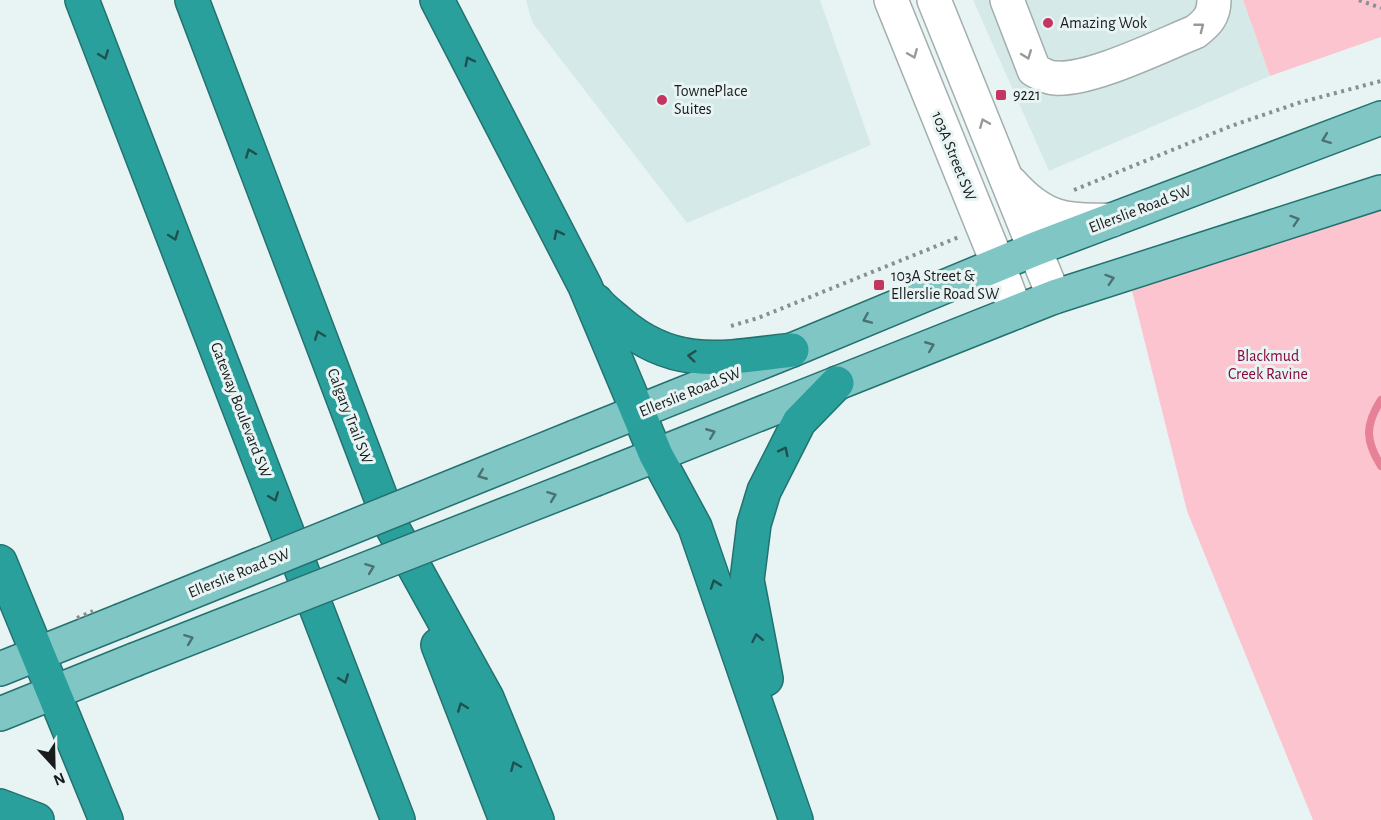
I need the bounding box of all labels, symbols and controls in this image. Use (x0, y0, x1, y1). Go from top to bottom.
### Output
place label: Amazing Wok (1060, 15, 1148, 31)
marker: Amazing Wok (1041, 16, 1055, 30)
one-way arrow (1193, 23, 1204, 34)
one-way arrow (906, 48, 918, 59)
one-way arrow (96, 49, 109, 59)
one-way arrow (1020, 49, 1032, 60)
one-way arrow (465, 57, 476, 67)
place label: TownePlace Suites (674, 83, 748, 117)
place label: 9221 (1013, 87, 1041, 103)
marker: 9221 (994, 88, 1008, 102)
marker: TownePlace Suites (655, 93, 669, 107)
street label: 103A Street SW (929, 109, 979, 204)
one-way arrow (979, 118, 991, 129)
one-way arrow (1321, 131, 1332, 144)
one-way arrow (245, 148, 257, 159)
street label: Ellerslie Road SW (1087, 182, 1194, 236)
one-way arrow (1289, 214, 1300, 227)
one-way arrow (167, 230, 179, 241)
one-way arrow (554, 230, 566, 241)
place label: 103A Street & Ellerslie Road SW (891, 268, 1000, 302)
one-way arrow (1104, 274, 1115, 287)
marker: 103A Street & Ellerslie Road SW (872, 278, 886, 292)
one-way arrow (862, 312, 873, 324)
one-way arrow (314, 330, 327, 341)
street label: Gateway Boulevard SW (207, 340, 274, 481)
one-way arrow (924, 341, 935, 353)
park label: Blackmud Creek Ravine (1228, 348, 1308, 382)
one-way arrow (687, 350, 696, 363)
street label: Ellerslie Road SW (637, 364, 744, 420)
street label: Calgary Trail SW (324, 366, 376, 467)
one-way arrow (704, 428, 715, 440)
one-way arrow (777, 446, 789, 457)
one-way arrow (477, 468, 488, 480)
one-way arrow (267, 491, 279, 502)
one-way arrow (546, 491, 557, 504)
street label: Ellerslie Road SW (186, 545, 293, 601)
one-way arrow (364, 562, 375, 575)
one-way arrow (710, 579, 722, 590)
one-way arrow (183, 633, 193, 646)
one-way arrow (752, 633, 765, 643)
one-way arrow (337, 673, 349, 684)
one-way arrow (457, 702, 469, 713)
north arrow (24, 736, 84, 796)
one-way arrow (510, 761, 522, 772)
text: N (51, 769, 67, 788)

